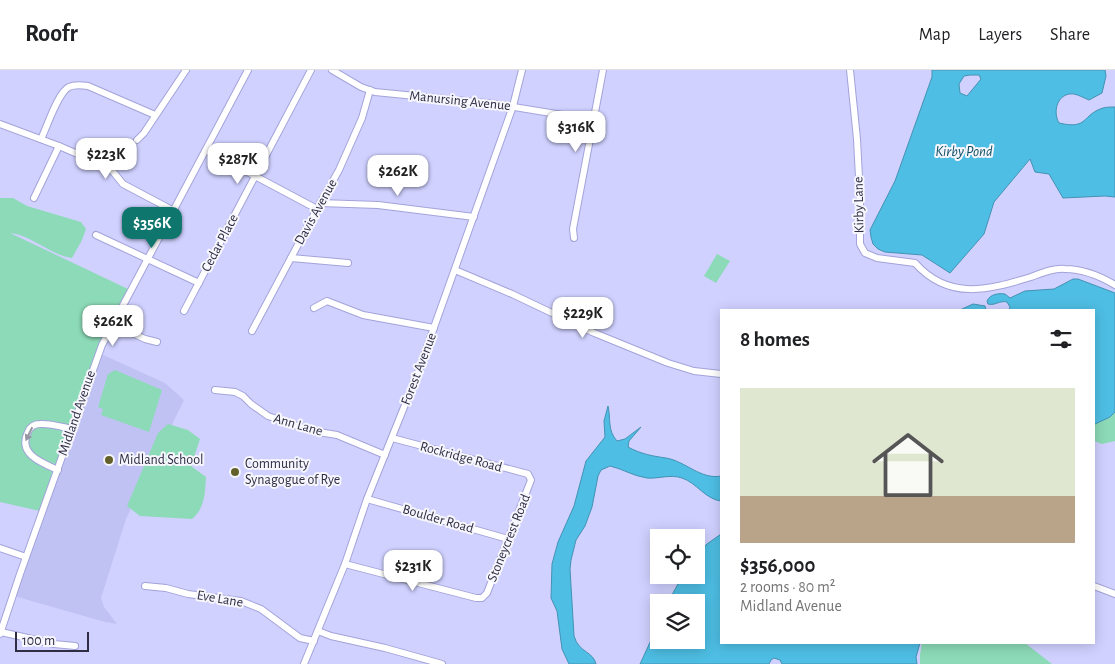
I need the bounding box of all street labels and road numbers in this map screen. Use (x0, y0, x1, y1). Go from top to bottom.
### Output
street label: Manursing Avenue (409, 89, 511, 113)
street label: Davis Avenue (292, 177, 340, 247)
street label: Kirby Lane (852, 177, 866, 233)
street label: Cedar Place (199, 212, 241, 274)
street label: Forest Avenue (399, 331, 439, 407)
street label: Midland Avenue (56, 369, 98, 457)
street label: Ann Lane (272, 411, 324, 439)
street label: Rockridge Road (418, 439, 504, 475)
street label: Stoneycrest Road (485, 492, 533, 584)
street label: Boulder Road (401, 502, 475, 536)
street label: Eve Lane (196, 588, 244, 610)

